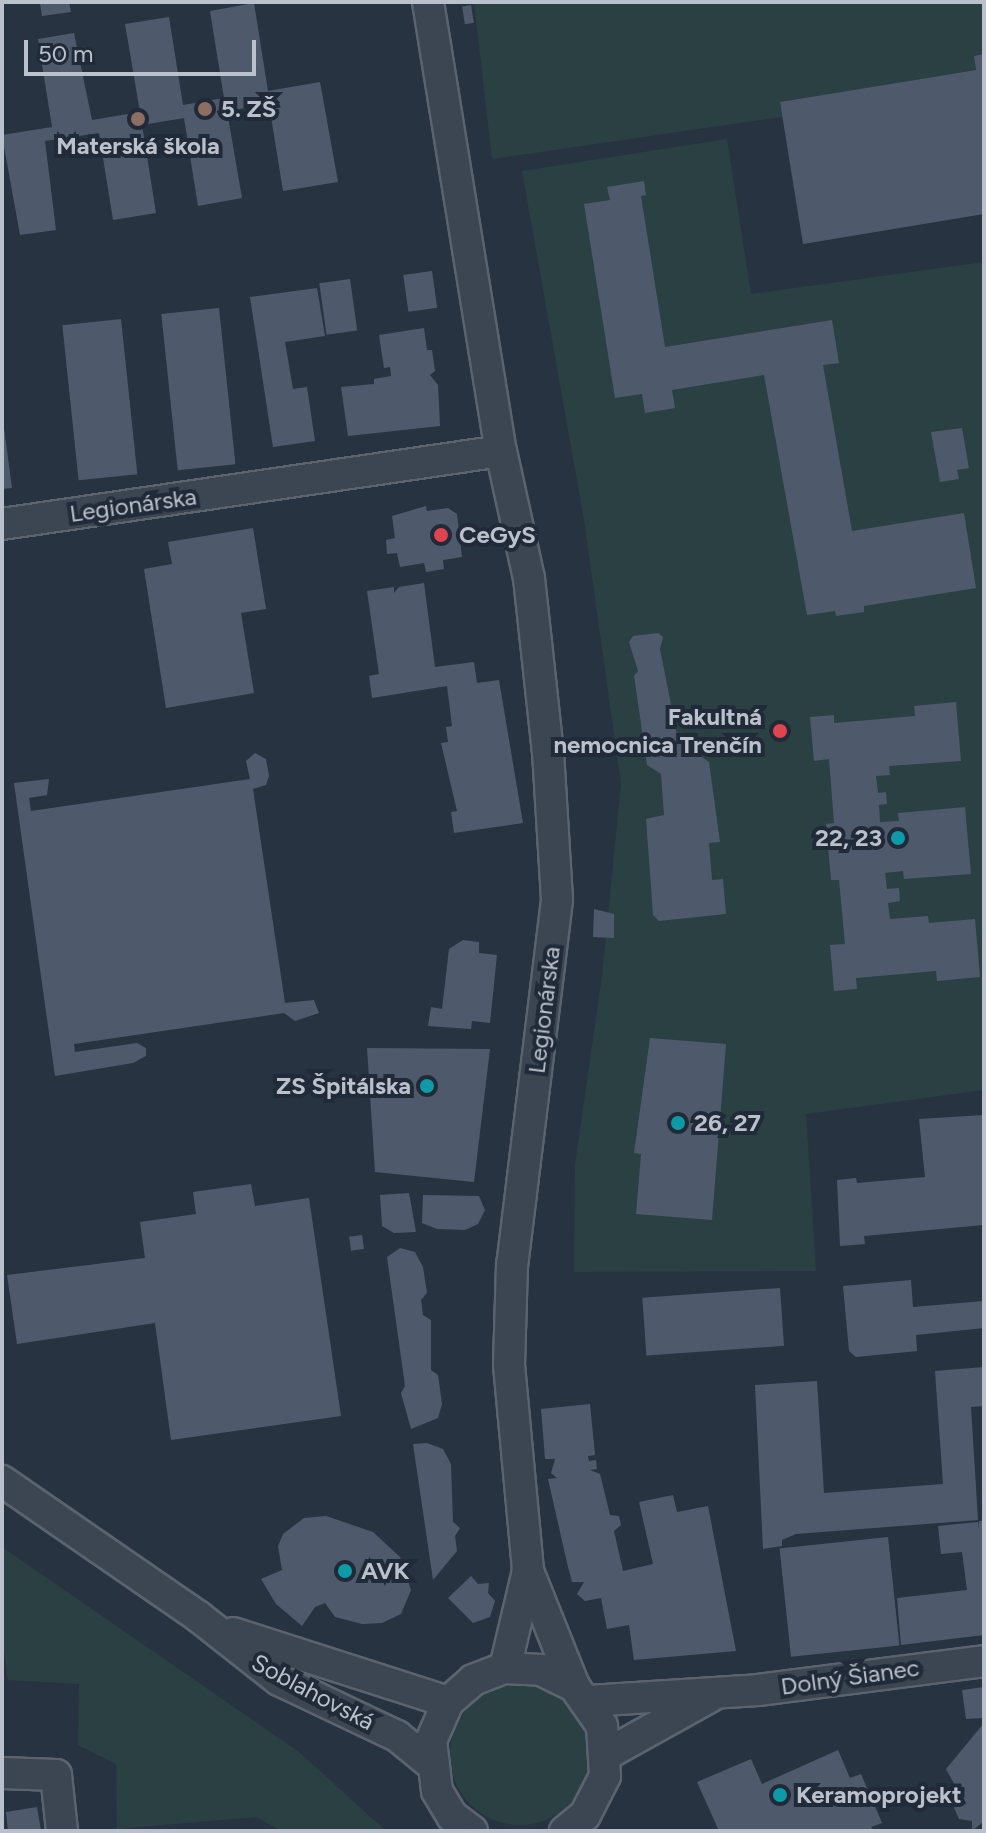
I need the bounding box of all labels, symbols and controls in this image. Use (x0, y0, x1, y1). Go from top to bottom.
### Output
scale bar (28, 24, 260, 74)
text: 50 m (38, 39, 94, 68)
place label: 5. ZŠ (221, 95, 276, 123)
marker: 5. ZŠ (196, 100, 214, 118)
marker: Materská škola (129, 110, 147, 128)
place label: Materská škola (56, 132, 220, 160)
street label: Legionárska (68, 482, 198, 528)
place label: CeGyS (459, 521, 536, 549)
marker: CeGyS (430, 524, 452, 546)
place label: Fakultná nemocnica Trenčín (553, 703, 762, 759)
marker: Fakultná nemocnica Trenčín (769, 720, 791, 742)
place label: 22, 23 (815, 824, 882, 852)
marker: 22, 23 (889, 829, 907, 847)
street label: Legionárska (522, 945, 566, 1075)
place label: ZS Špitálska (276, 1072, 411, 1100)
marker: ZS Špitálska (418, 1077, 436, 1095)
place label: 26, 27 (694, 1109, 761, 1137)
marker: 26, 27 (669, 1114, 687, 1132)
place label: AVK (361, 1557, 410, 1585)
marker: AVK (336, 1562, 354, 1580)
street label: Soblahovská (247, 1648, 379, 1736)
street label: Dolný Šianec (779, 1653, 921, 1701)
place label: Keramoprojekt (796, 1781, 962, 1809)
marker: Keramoprojekt (771, 1786, 789, 1804)

